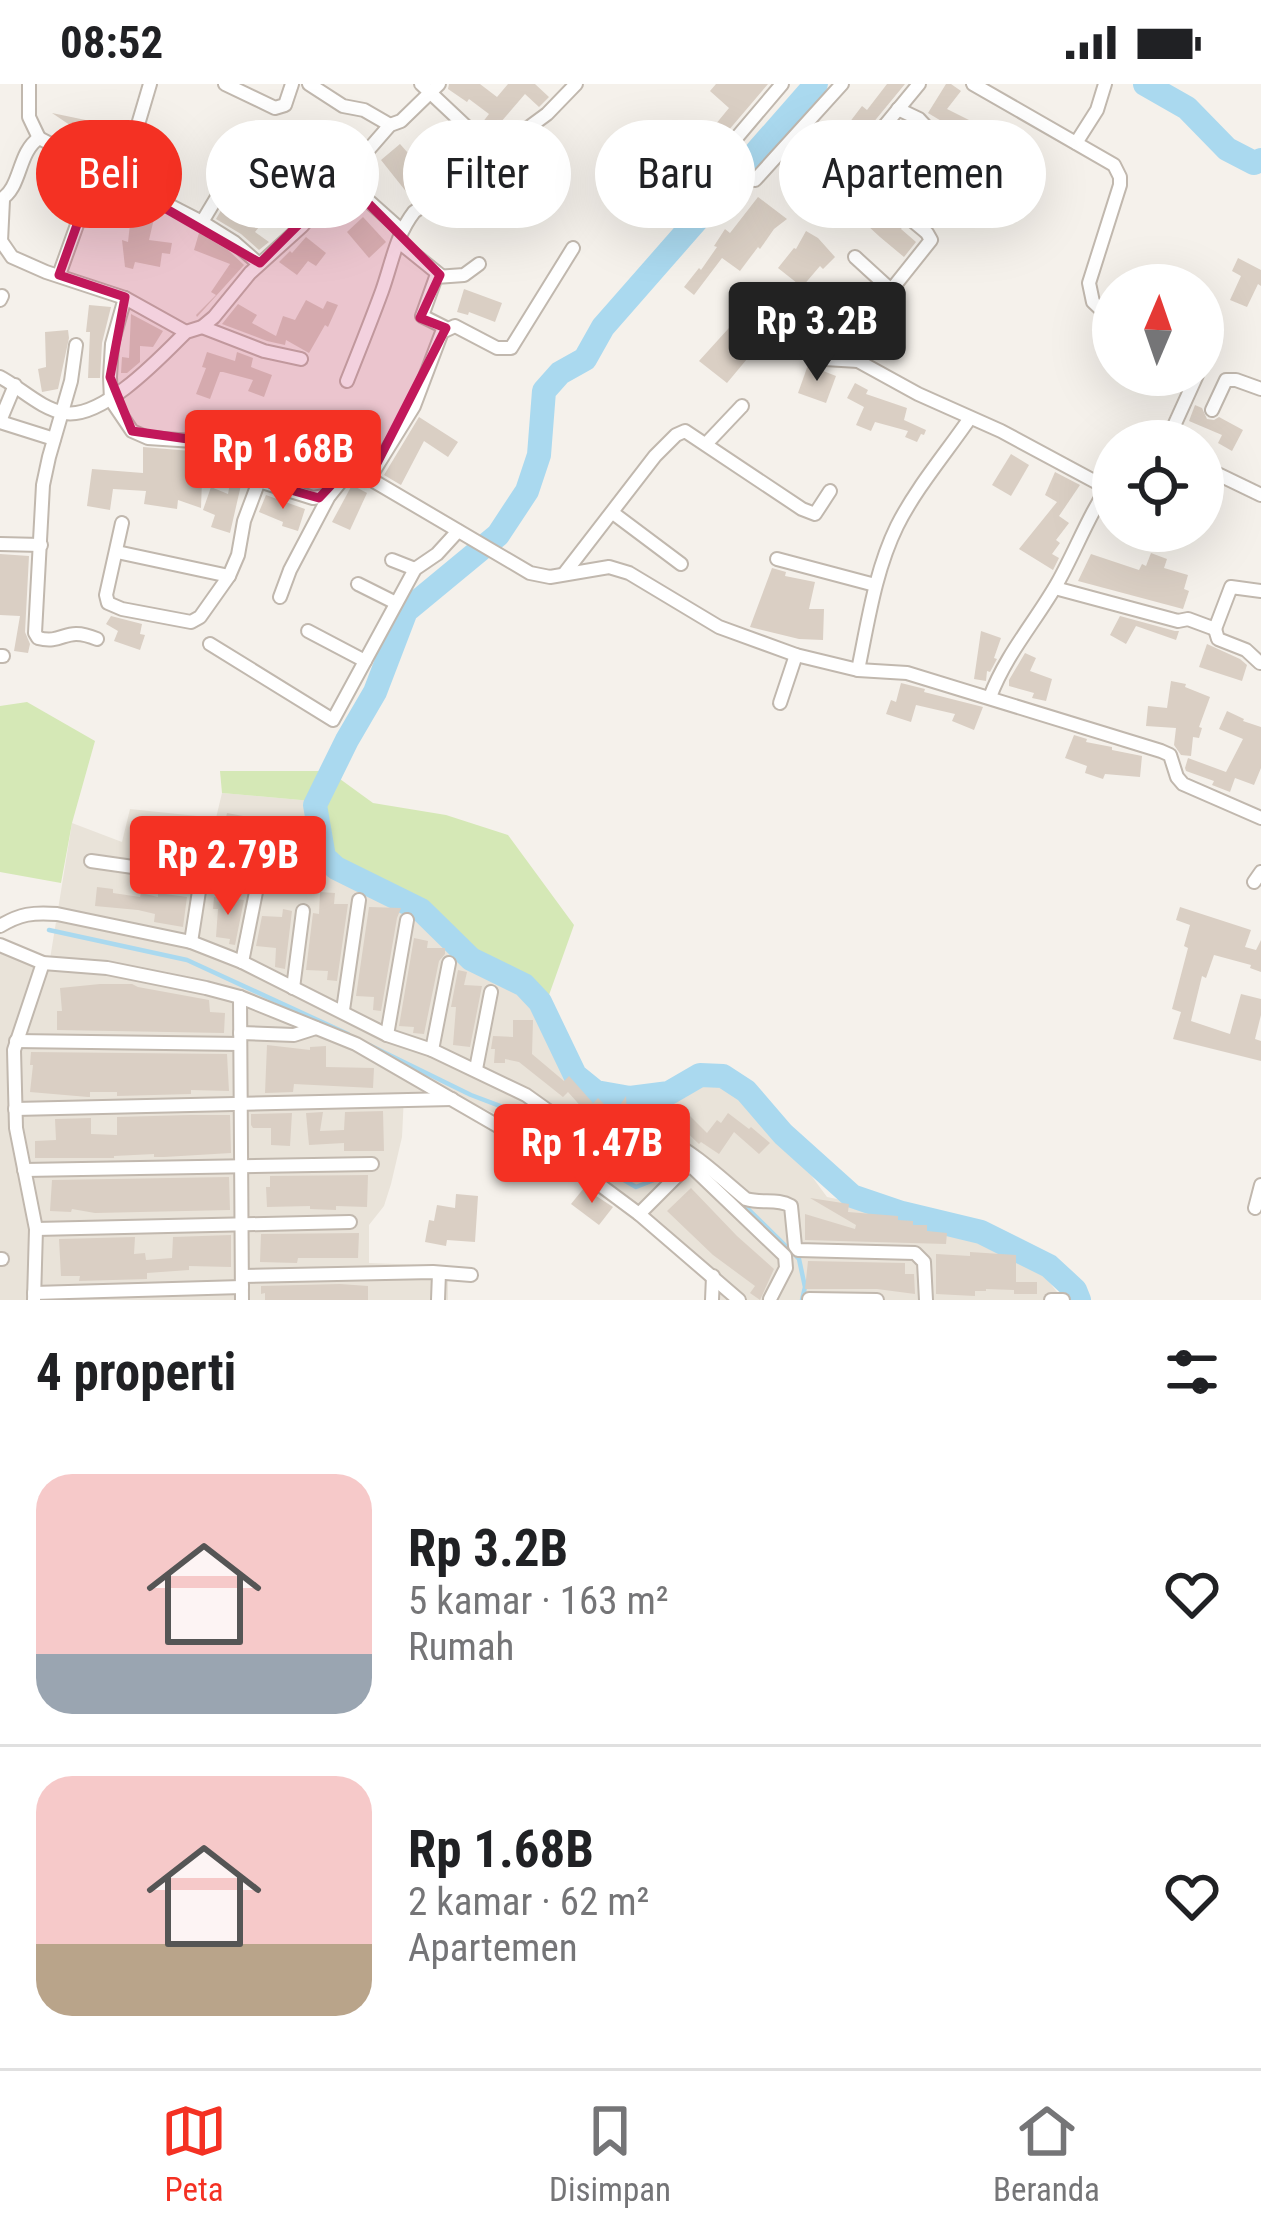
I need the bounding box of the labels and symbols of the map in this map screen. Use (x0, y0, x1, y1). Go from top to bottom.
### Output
north arrow (1092, 264, 1224, 396)
pin: Rp 3.2B (706, 282, 928, 384)
pin: Rp 1.68B (159, 410, 407, 512)
pin: Rp 2.79B (104, 816, 352, 918)
pin: Rp 1.47B (468, 1104, 716, 1206)

